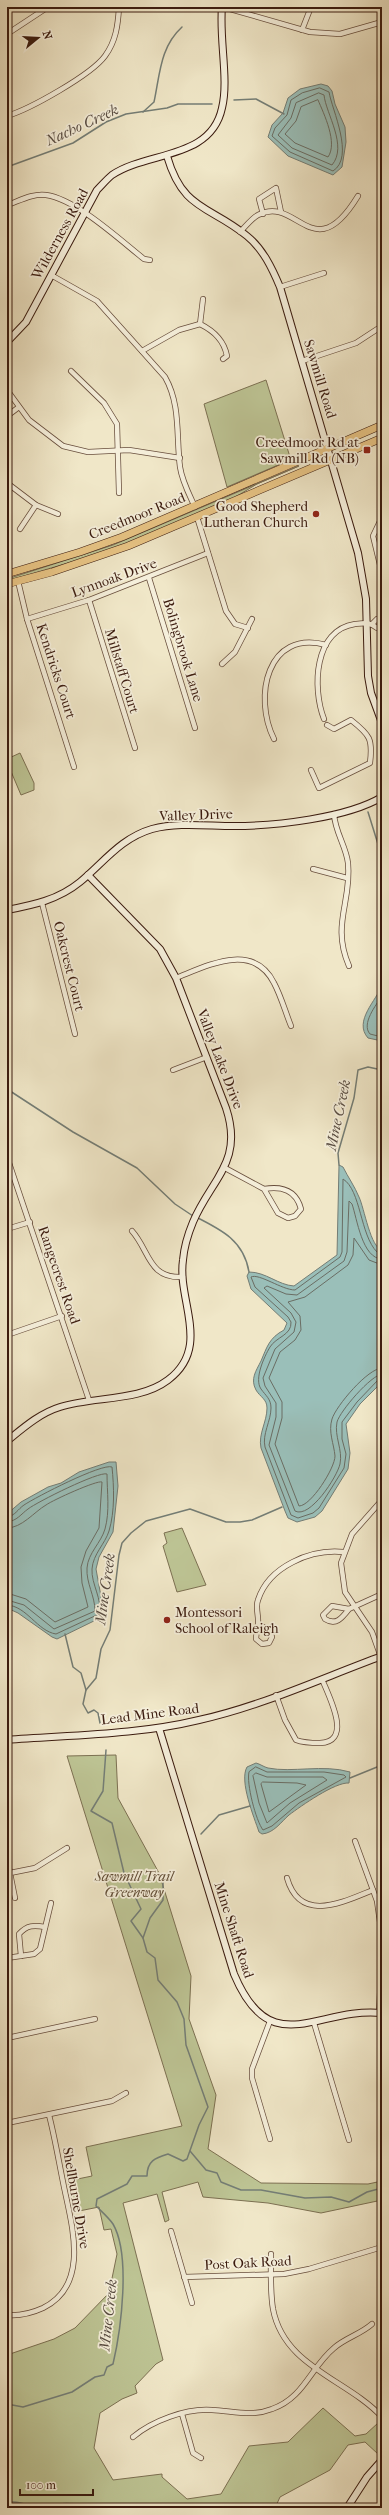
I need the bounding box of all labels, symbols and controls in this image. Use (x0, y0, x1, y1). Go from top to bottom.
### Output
north arrow (18, 18, 58, 58)
text: N (40, 29, 55, 42)
water label: Nacho Creek (42, 100, 121, 150)
street label: Wilderness Road (27, 185, 92, 283)
street label: Sawmill Road (300, 338, 340, 421)
place label: Creedmoor Rd at Sawmill Rd (NB) (256, 434, 359, 467)
marker: Creedmoor Rd at Sawmill Rd (NB) (362, 445, 372, 455)
street label: Creedmoor Road (86, 489, 188, 543)
place label: Good Shepherd Lutheran Church (204, 498, 308, 531)
marker: Good Shepherd Lutheran Church (311, 509, 321, 519)
street label: Lynnoak Drive (69, 555, 159, 601)
street label: Bolingbrook Lane (159, 596, 207, 704)
street label: Kendricks Court (33, 621, 79, 721)
street label: Millstaff Court (101, 626, 143, 716)
street label: Valley Drive (158, 805, 233, 825)
street label: Oakcrest Court (50, 919, 88, 1013)
street label: Valley Lake Drive (193, 1006, 247, 1111)
water label: Mine Creek (322, 1078, 354, 1153)
street label: Rangecrest Road (34, 1224, 84, 1327)
water label: Mine Creek (91, 1552, 119, 1627)
place label: Montessori School of Raleigh (175, 1604, 279, 1637)
marker: Montessori School of Raleigh (162, 1615, 172, 1625)
street label: Lead Mine Road (100, 1700, 200, 1728)
park label: Sawmill Trail Greenway (94, 1868, 175, 1901)
street label: Mine Shaft Road (210, 1880, 258, 1981)
street label: Shellburne Drive (59, 2146, 93, 2250)
street label: Post Oak Road (204, 2252, 292, 2274)
water label: Mine Creek (95, 2278, 121, 2353)
scale bar (20, 2471, 93, 2497)
text: 100 m (26, 2478, 56, 2492)

